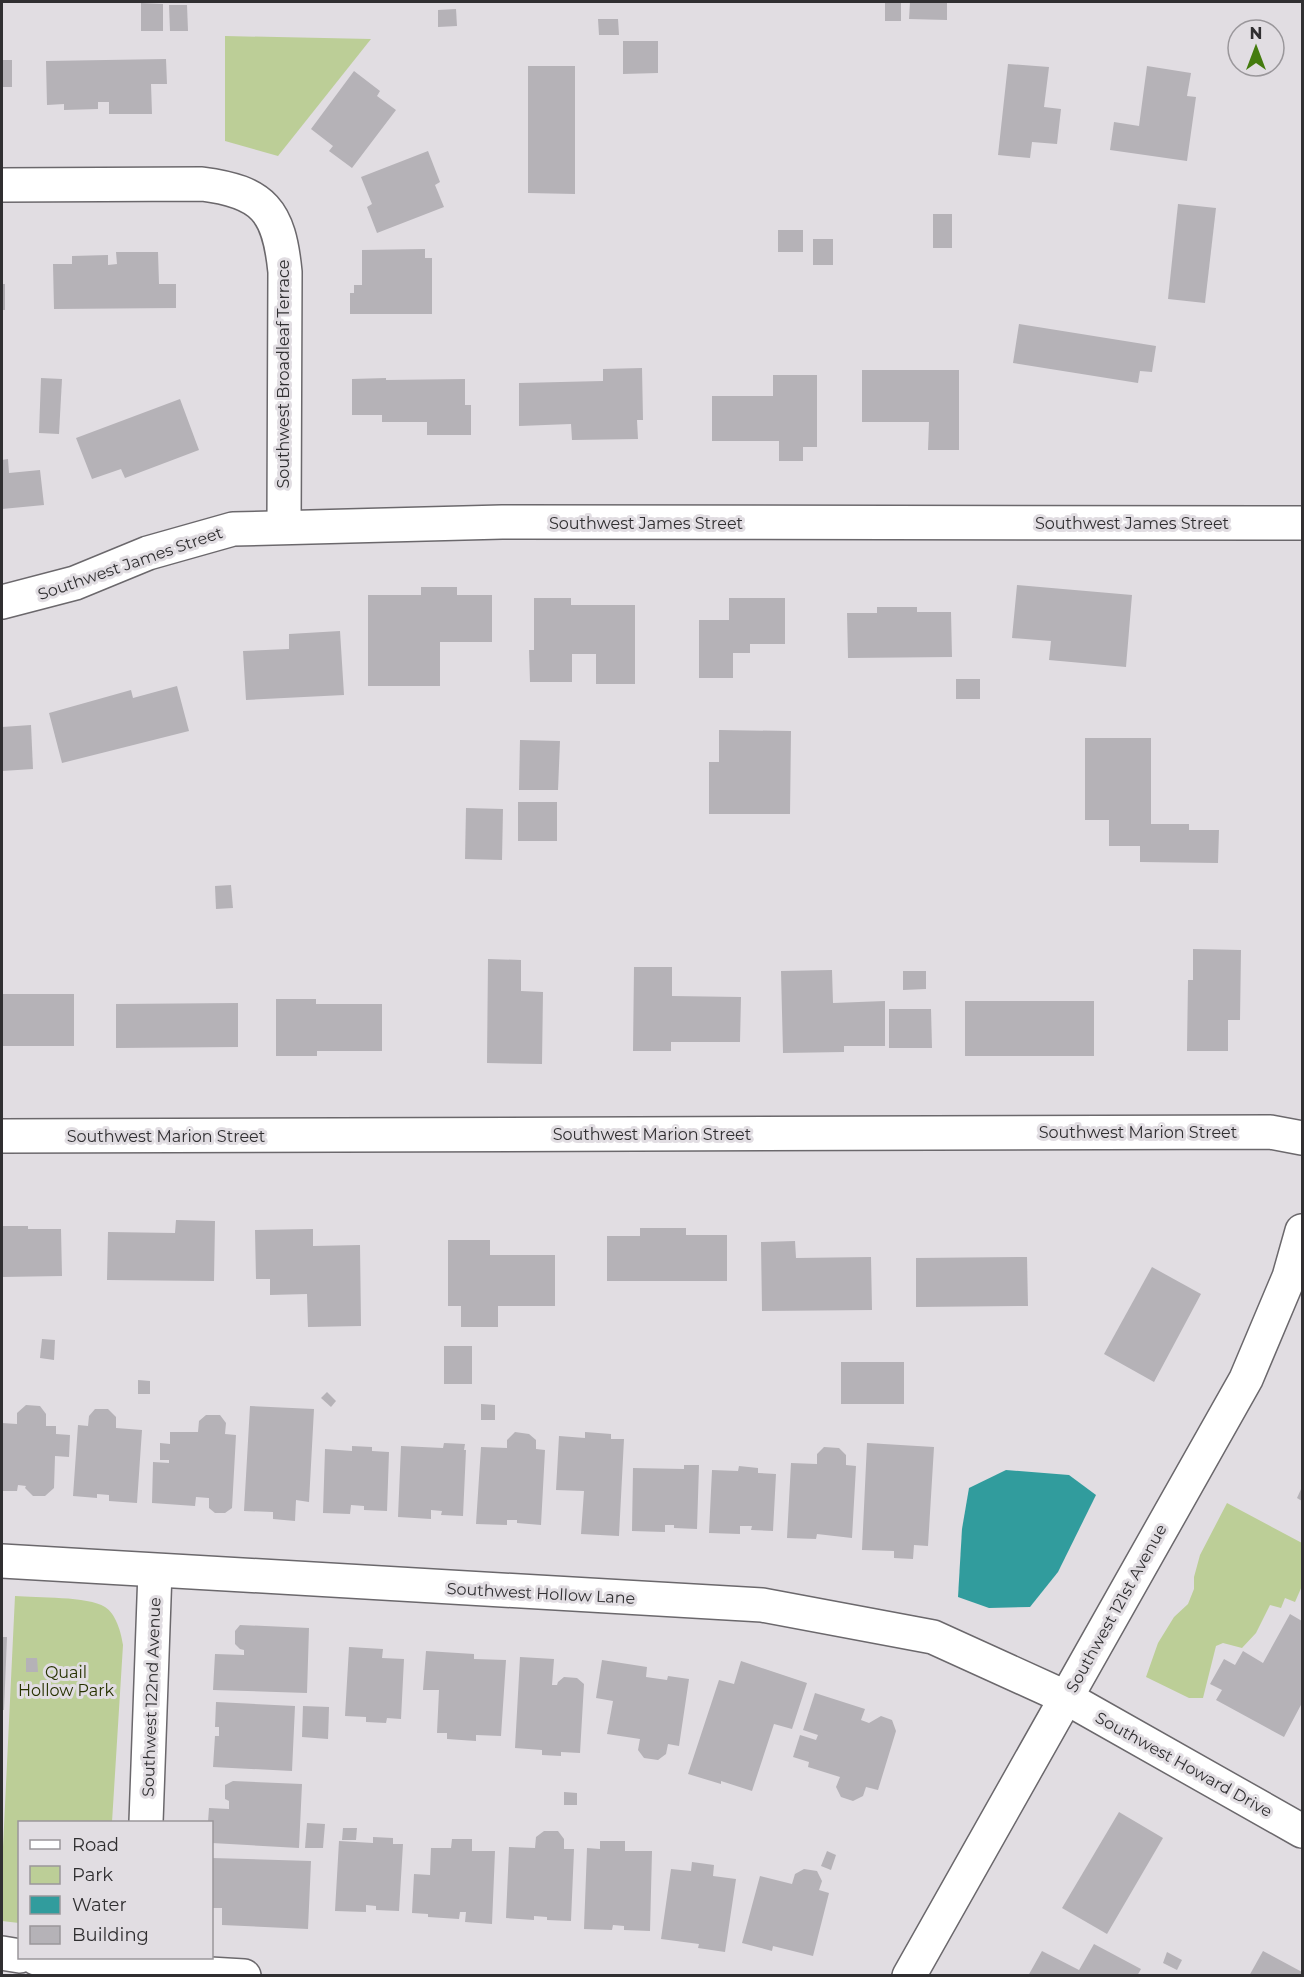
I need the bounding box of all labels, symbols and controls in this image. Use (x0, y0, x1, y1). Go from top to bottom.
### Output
north arrow (1226, 18, 1286, 78)
text: N (1250, 24, 1262, 43)
street label: Southwest Broadleaf Terrace (274, 259, 293, 489)
street label: Southwest James Street (549, 514, 744, 533)
street label: Southwest James Street (1035, 514, 1230, 533)
street label: Southwest James Street (35, 523, 226, 604)
street label: Southwest Marion Street (1039, 1123, 1238, 1142)
street label: Southwest Marion Street (553, 1125, 752, 1144)
street label: Southwest Marion Street (67, 1127, 266, 1146)
street label: Southwest 121st Avenue (1062, 1521, 1171, 1696)
street label: Southwest Hollow Lane (446, 1579, 636, 1608)
street label: Southwest 122nd Avenue (139, 1597, 164, 1797)
park label: Quail Hollow Park (18, 1663, 115, 1700)
street label: Southwest Howard Drive (1092, 1708, 1275, 1821)
legend (18, 1821, 213, 1959)
text: Road (72, 1834, 119, 1856)
text: Park (72, 1864, 113, 1886)
text: Water (72, 1894, 127, 1916)
text: Building (72, 1924, 149, 1946)

